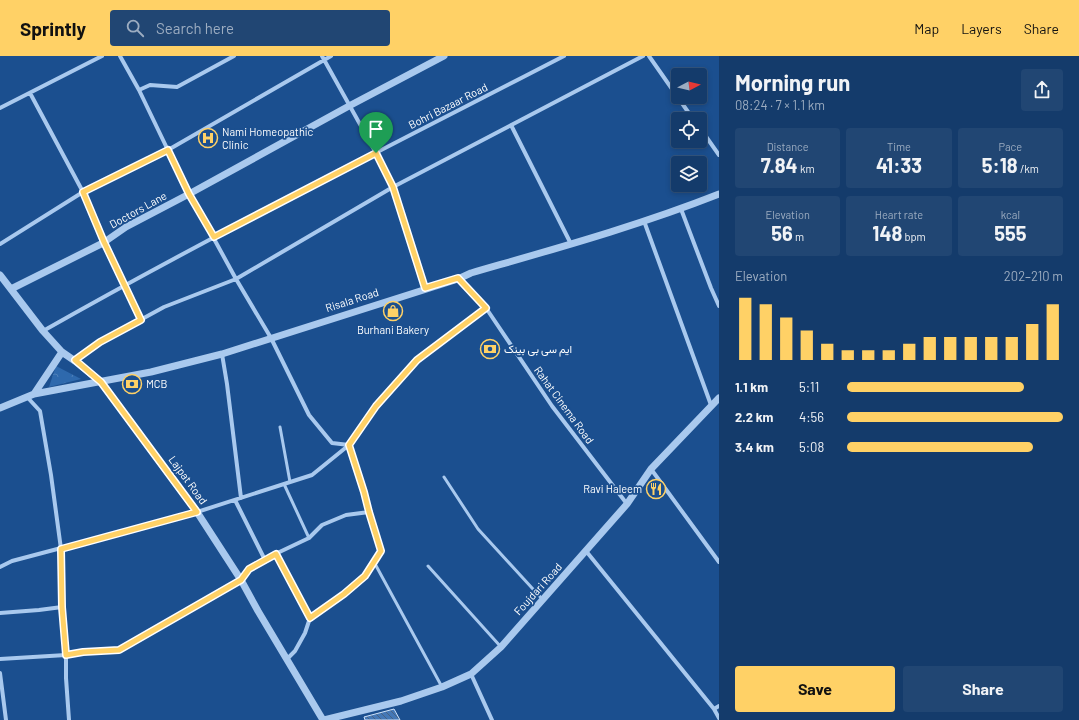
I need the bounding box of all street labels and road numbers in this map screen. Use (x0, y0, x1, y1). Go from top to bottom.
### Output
street label: Bohri Bazaar Road (406, 80, 489, 131)
street label: Doctors Lane (107, 188, 169, 231)
street label: Risala Road (324, 285, 380, 314)
street label: Rahat Cinema Road (532, 363, 597, 446)
street label: Lajpat Road (166, 453, 210, 506)
street label: Foujdari Road (511, 560, 564, 617)

